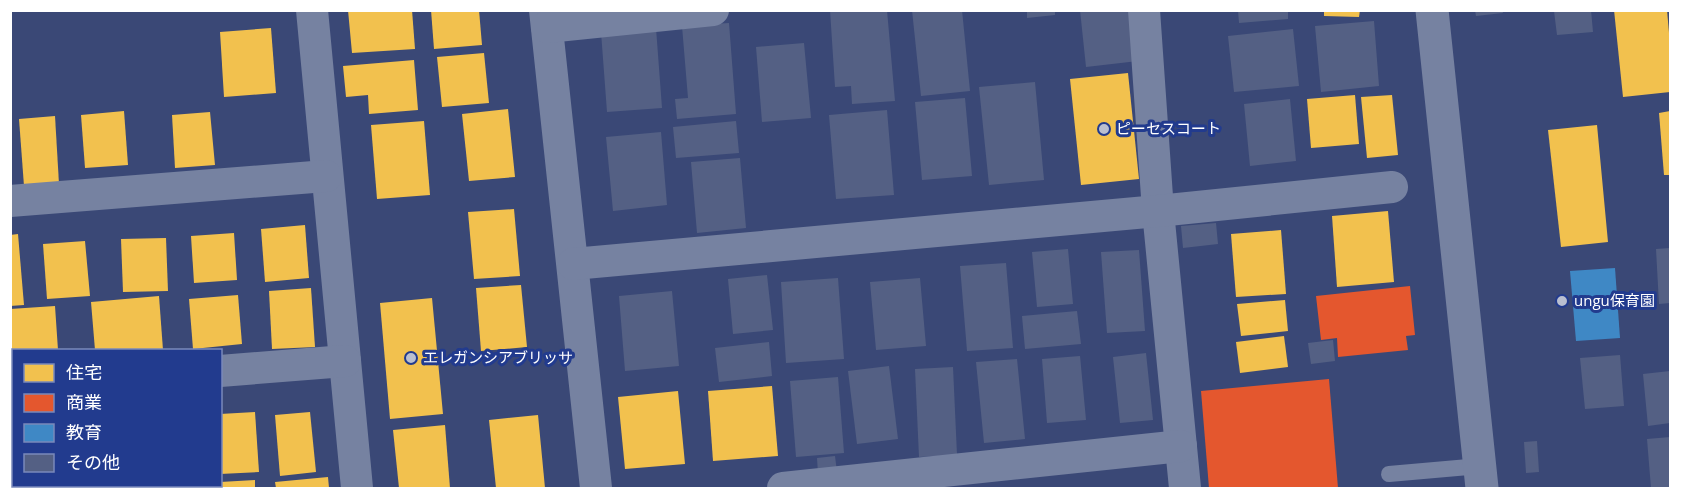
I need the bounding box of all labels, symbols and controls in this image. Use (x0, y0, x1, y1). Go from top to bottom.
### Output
place label: ピーセスコート (1116, 118, 1221, 138)
marker: ピーセスコート (1097, 122, 1111, 136)
place label: ungu保育園 (1574, 290, 1655, 310)
marker: ungu保育園 (1555, 294, 1569, 308)
place label: エレガンシアブリッサ (423, 347, 573, 367)
legend (12, 349, 222, 487)
marker: エレガンシアブリッサ (404, 351, 418, 365)
text: 住宅 (66, 360, 102, 384)
text: 商業 (66, 390, 102, 414)
text: 教育 (66, 420, 102, 444)
text: その他 (66, 450, 120, 474)

